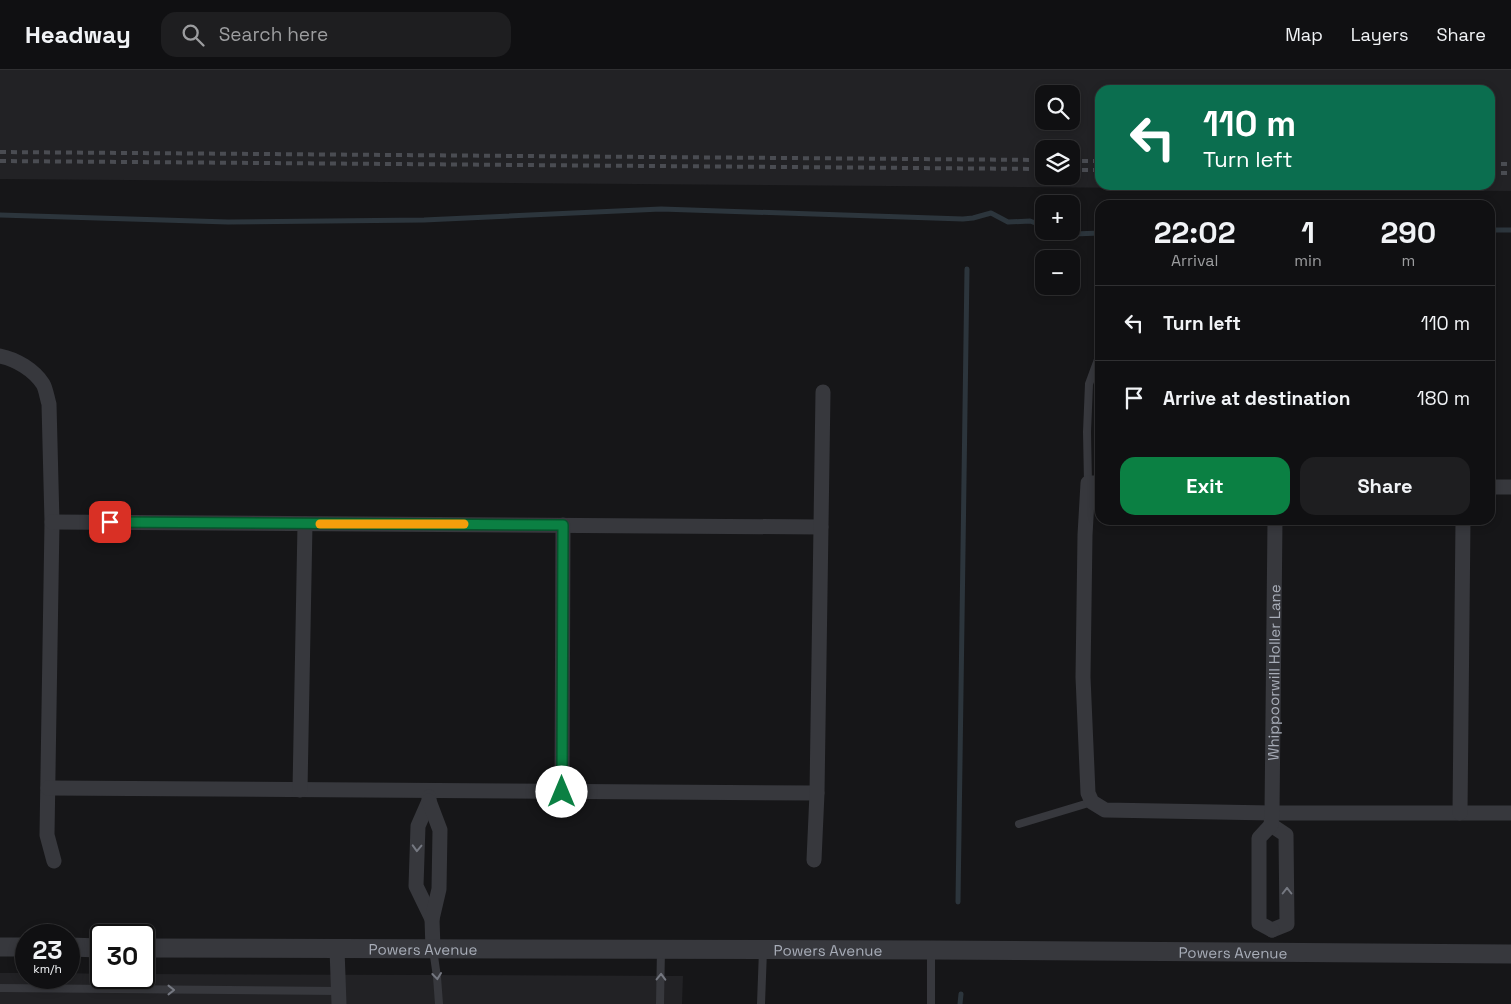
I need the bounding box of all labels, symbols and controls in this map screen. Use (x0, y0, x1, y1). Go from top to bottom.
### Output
search box (161, 12, 511, 57)
text: Headway (25, 19, 131, 50)
icon: search (179, 21, 207, 49)
text: Search here (219, 22, 328, 47)
text: Map (1285, 23, 1323, 46)
text: Layers (1351, 23, 1408, 46)
text: Share (1436, 23, 1486, 46)
map controls (1035, 85, 1080, 295)
button: search (1035, 85, 1080, 130)
text: 110 m (1203, 102, 1296, 146)
icon: left (1120, 105, 1185, 170)
button: layers (1035, 140, 1080, 185)
text: Turn left (1203, 145, 1293, 173)
button: + (1035, 195, 1080, 240)
text: 22:02 (1154, 213, 1236, 252)
text: 1 (1301, 213, 1315, 252)
text: 290 (1381, 213, 1436, 252)
button: − (1035, 250, 1080, 295)
text: Arrival (1171, 250, 1218, 271)
text: min (1294, 250, 1322, 271)
text: m (1402, 250, 1415, 271)
icon: left (1120, 309, 1148, 337)
text: Turn left (1163, 311, 1241, 336)
text: 110 m (1421, 311, 1470, 336)
icon: arrive (1120, 384, 1148, 412)
text: Arrive at destination (1163, 386, 1351, 411)
text: 180 m (1417, 386, 1470, 411)
button: Exit (1120, 457, 1290, 515)
button: Share (1300, 457, 1470, 515)
pin (89, 501, 131, 543)
icon: arrive (96, 508, 124, 536)
street label: Whippoorwill Holler Lane (1263, 584, 1284, 761)
position arrow (535, 765, 587, 817)
one-way arrow (412, 844, 422, 852)
one-way arrow (1282, 887, 1292, 895)
speed limit sign: 30 (90, 924, 155, 989)
text: 23 (32, 934, 63, 966)
street label: Powers Avenue (369, 939, 478, 958)
street label: Powers Avenue (774, 940, 883, 959)
street label: Powers Avenue (1179, 942, 1288, 962)
text: km/h (33, 961, 62, 977)
one-way arrow (656, 972, 666, 980)
one-way arrow (431, 973, 442, 981)
one-way arrow (168, 985, 175, 995)

